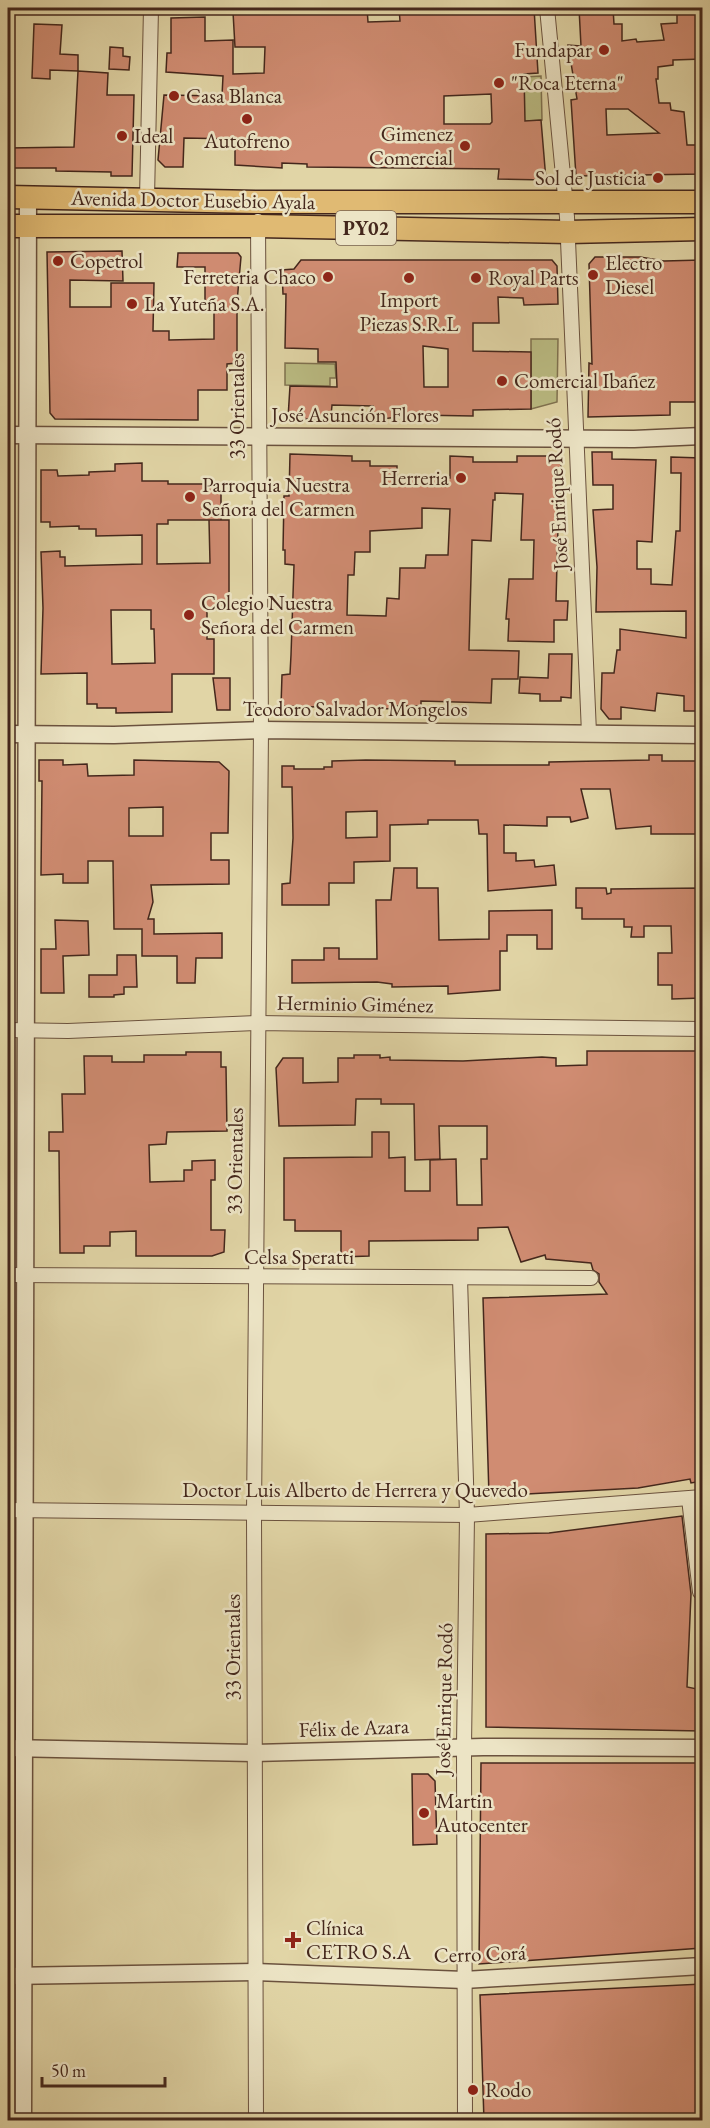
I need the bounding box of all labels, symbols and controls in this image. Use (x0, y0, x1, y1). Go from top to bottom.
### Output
place label: Fundapar (514, 36, 592, 63)
marker: Fundapar (597, 43, 611, 57)
place label: "Roca Eterna" (511, 69, 624, 96)
marker: "Roca Eterna" (492, 76, 506, 90)
place label: Casa Blanca (186, 82, 283, 109)
marker: Casa Blanca (167, 89, 181, 103)
marker: Autofreno (240, 112, 254, 126)
place label: Gimenez Comercial (369, 120, 453, 171)
place label: Ideal (134, 122, 173, 149)
place label: Autofreno (203, 127, 290, 154)
marker: Ideal (115, 129, 129, 143)
marker: Gimenez Comercial (458, 139, 472, 153)
place label: Sol de Justicia (535, 164, 647, 191)
marker: Sol de Justicia (651, 171, 665, 185)
street label: Avenida Doctor Eusebio Ayala (70, 184, 316, 215)
road number: PY02 (336, 211, 396, 245)
place label: Copetrol (70, 247, 143, 274)
place label: Electro Diesel (605, 249, 662, 300)
marker: Copetrol (51, 254, 65, 268)
place label: Ferreteria Chaco (183, 263, 316, 290)
place label: Royal Parts (488, 264, 579, 291)
marker: Electro Diesel (586, 268, 600, 282)
marker: Ferreteria Chaco (321, 270, 335, 284)
marker: Import Piezas S.R.L (402, 271, 416, 285)
marker: Royal Parts (469, 271, 483, 285)
place label: Import Piezas S.R.L (360, 286, 459, 337)
place label: La Yuteña S.A. (144, 290, 264, 317)
marker: La Yuteña S.A. (125, 297, 139, 311)
street label: 33 Orientales (223, 352, 250, 459)
place label: Comercial Ibañez (514, 367, 655, 394)
marker: Comercial Ibañez (495, 374, 509, 388)
street label: José Asunción Flores (269, 401, 439, 428)
street label: José Enrique Rodó (539, 417, 574, 573)
place label: Herreria (381, 464, 450, 491)
place label: Parroquia Nuestra Señora del Carmen (202, 471, 355, 522)
marker: Herreria (454, 471, 468, 485)
marker: Parroquia Nuestra Señora del Carmen (183, 490, 197, 504)
place label: Colegio Nuestra Señora del Carmen (201, 589, 354, 640)
marker: Colegio Nuestra Señora del Carmen (182, 608, 196, 622)
street label: Teodoro Salvador Mongelos (242, 695, 468, 722)
street label: Herminio Giménez (276, 989, 434, 1018)
street label: 33 Orientales (220, 1107, 249, 1215)
street label: Celsa Speratti (244, 1243, 354, 1270)
street label: Doctor Luis Alberto de Herrera y Quevedo (182, 1476, 528, 1504)
street label: 33 Orientales (219, 1593, 246, 1700)
street label: José Enrique Rodó (429, 1622, 458, 1778)
street label: Félix de Azara (298, 1712, 410, 1743)
place label: Martin Autocenter (435, 1787, 528, 1838)
marker: Martin Autocenter (417, 1806, 431, 1820)
place label: Clínica CETRO S.A (306, 1914, 412, 1965)
marker: Clínica CETRO S.A (284, 1931, 302, 1949)
street label: Cerro Corá (433, 1938, 527, 1969)
scale bar (42, 2050, 165, 2088)
text: 50 m (51, 2059, 86, 2082)
place label: Rodo (485, 2076, 531, 2103)
marker: Rodo (466, 2083, 480, 2097)

